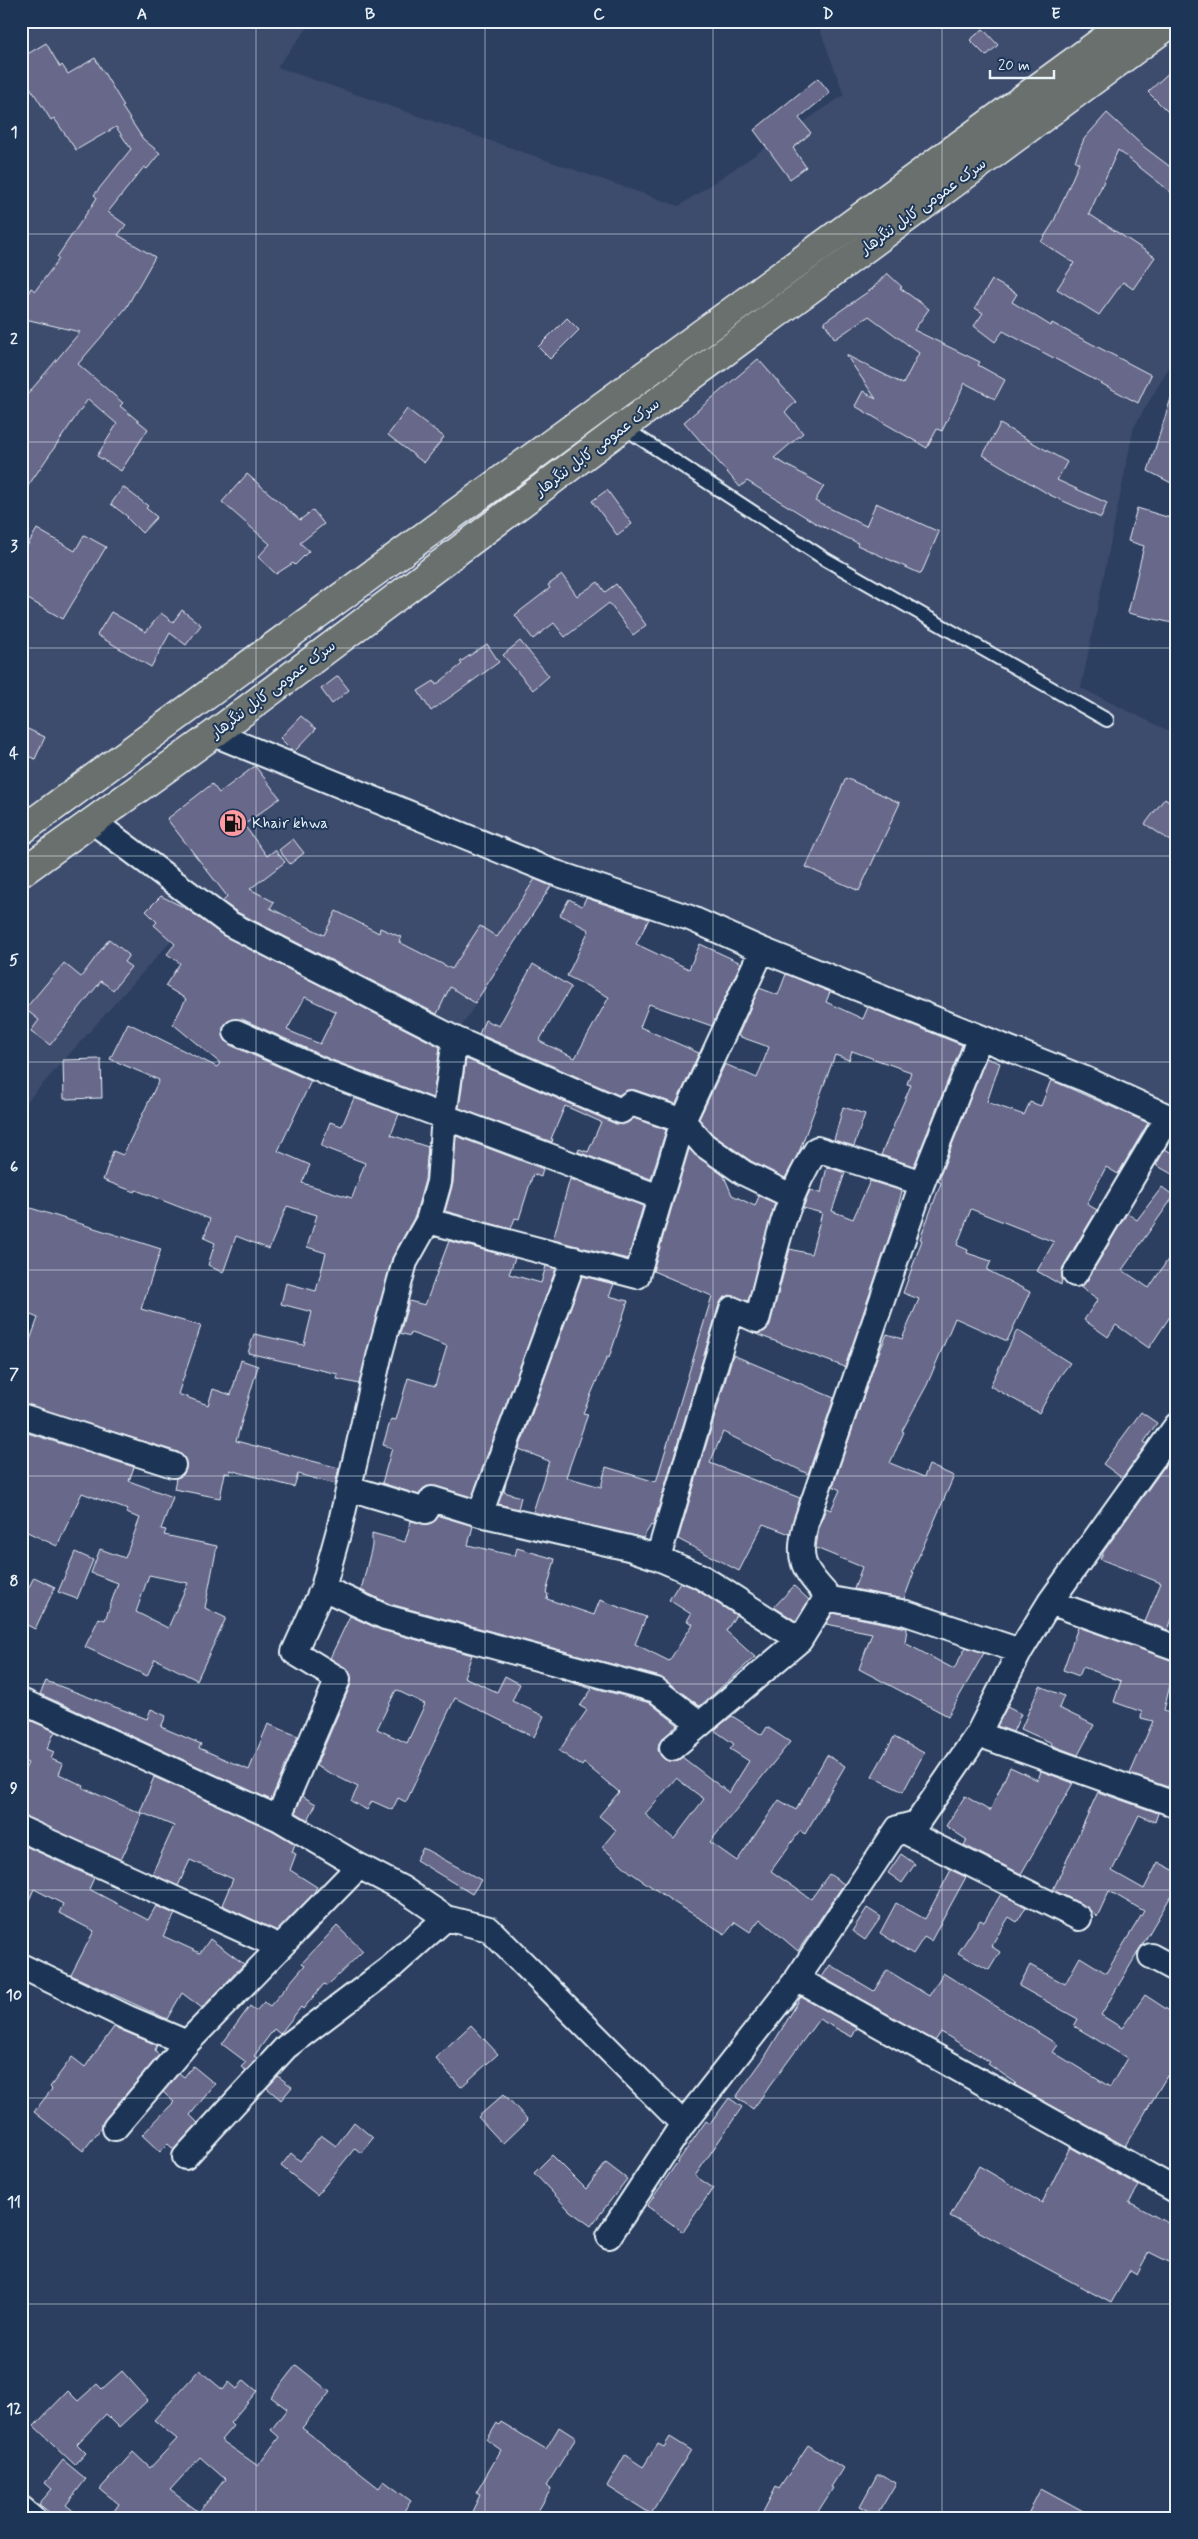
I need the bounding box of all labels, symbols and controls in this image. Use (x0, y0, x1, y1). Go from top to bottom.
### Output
text: A (137, 4, 147, 25)
text: B (365, 4, 375, 25)
text: C (593, 4, 605, 25)
text: D (822, 4, 834, 25)
text: E (1051, 4, 1061, 25)
scale bar (990, 48, 1054, 80)
text: 20 m (998, 56, 1030, 76)
text: 1 (10, 122, 18, 143)
street label: سرک عمومی کابل ننگرهار (856, 154, 991, 260)
text: 2 (10, 329, 18, 350)
street label: سرک عمومی کابل ننگرهار (530, 394, 664, 502)
text: 3 (10, 536, 18, 557)
street label: سرک عمومی کابل ننگرهار (206, 636, 340, 744)
text: 4 (9, 743, 19, 764)
fuel station icon: Khair khwa (218, 808, 248, 838)
place label: Khair khwa (252, 814, 328, 834)
text: 5 (9, 950, 19, 971)
text: 6 (10, 1157, 18, 1178)
text: 7 (9, 1364, 19, 1385)
text: 8 (9, 1571, 19, 1592)
text: 9 (10, 1778, 18, 1799)
text: 10 (6, 1985, 22, 2006)
text: 11 (7, 2192, 21, 2213)
text: 12 (6, 2399, 22, 2420)

